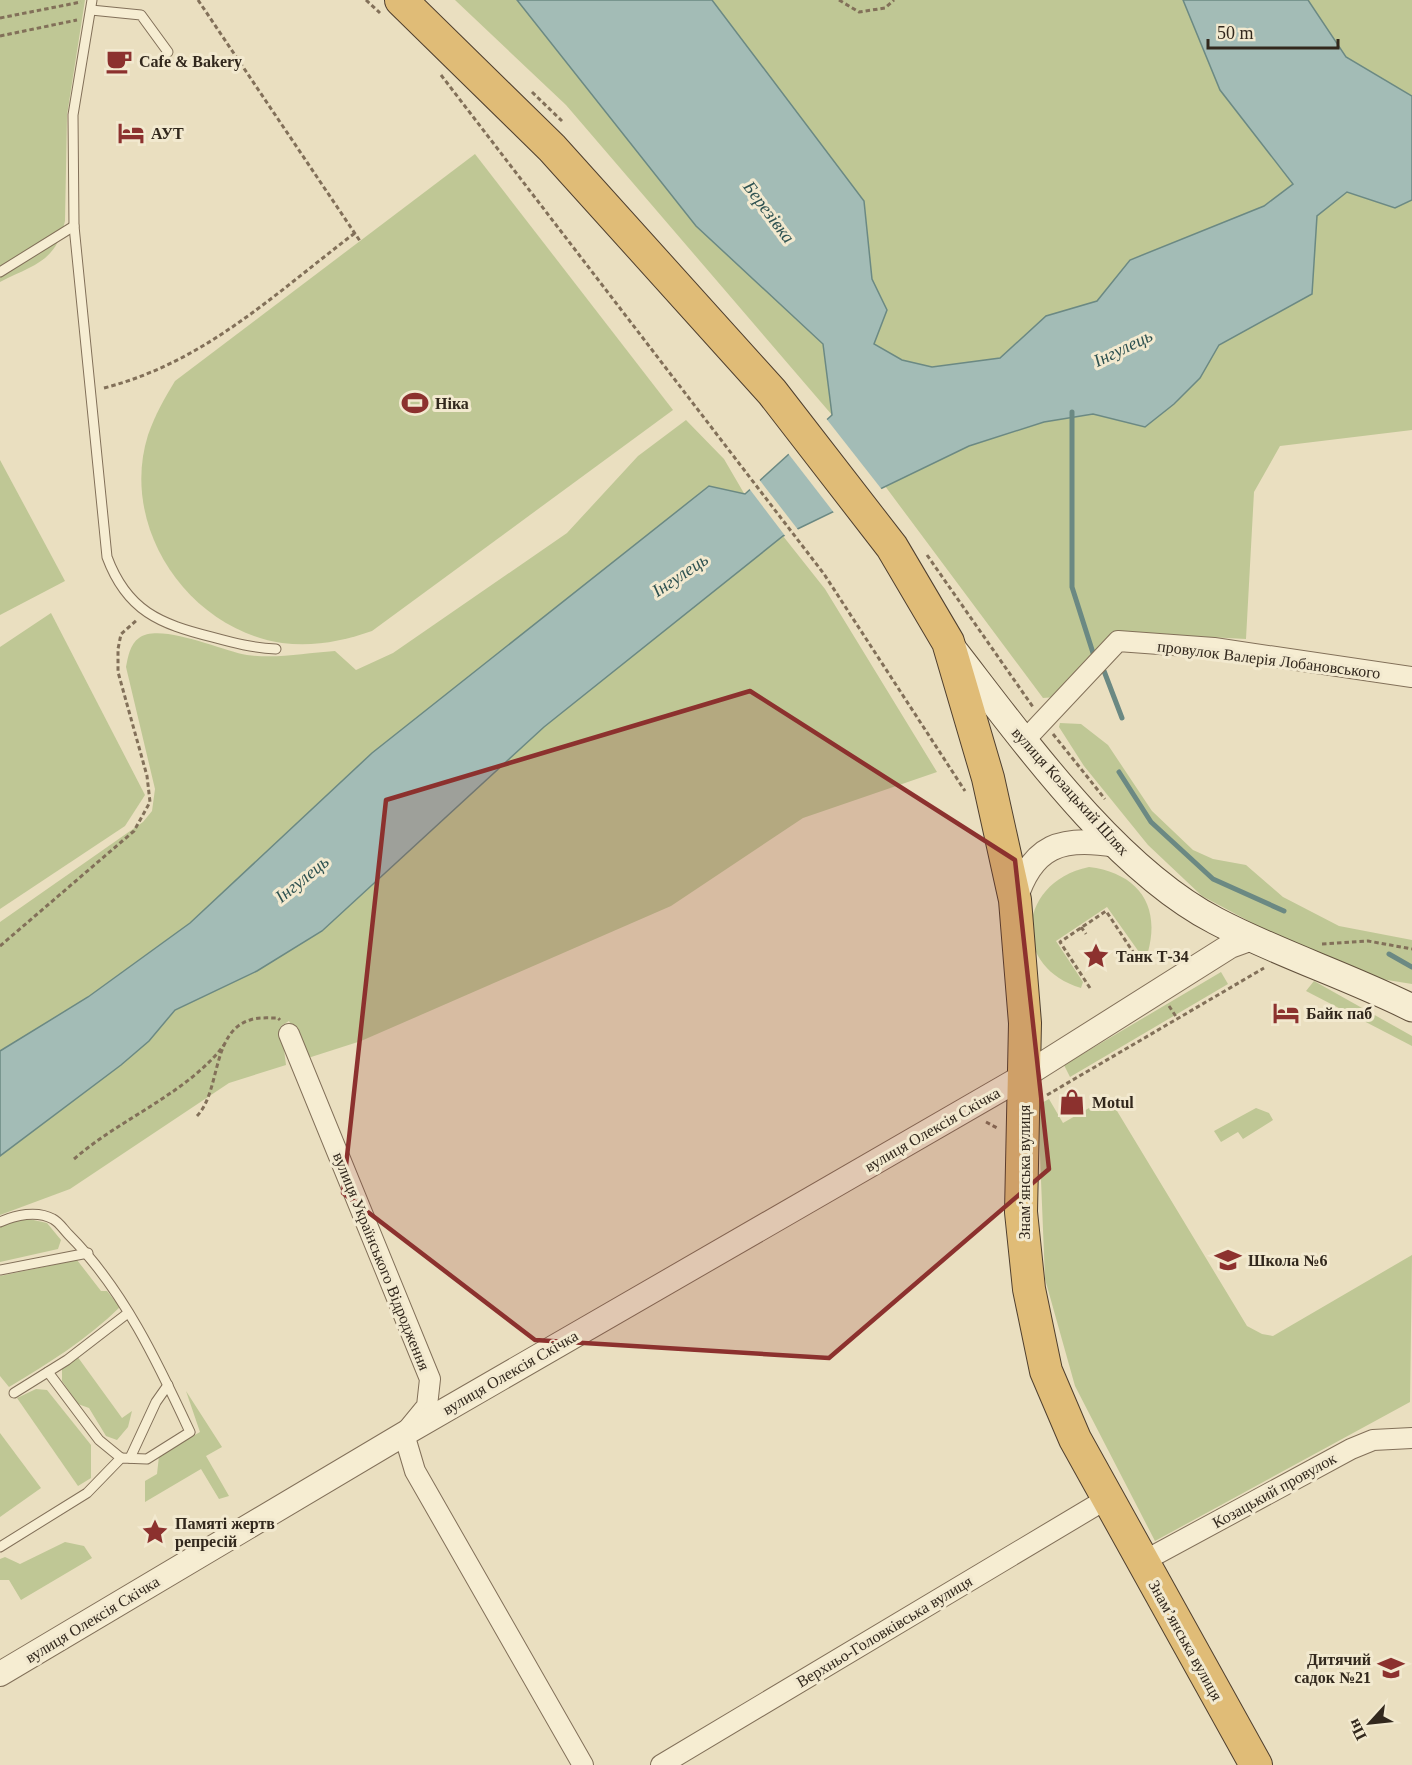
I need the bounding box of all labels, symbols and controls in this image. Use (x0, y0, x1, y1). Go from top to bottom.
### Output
scale bar (1208, 12, 1338, 50)
text: 50 m (1217, 23, 1254, 43)
cafe icon: Cafe & Bakery (104, 46, 134, 76)
place label: Cafe & Bakery (139, 53, 242, 71)
hotel icon: АУТ (116, 118, 146, 148)
place label: АУТ (151, 125, 184, 142)
water label: Березівка (739, 176, 799, 247)
water label: Інгулець (1089, 325, 1156, 371)
sports icon: Ніка (400, 388, 430, 418)
place label: Ніка (435, 395, 469, 412)
water label: Інгулець (647, 549, 712, 601)
street label: провулок Валерія Лобановського (1156, 637, 1381, 683)
street label: вулиця Козацький Шлях (1008, 724, 1133, 859)
water label: Інгулець (270, 851, 333, 907)
place icon: Танк Т-34 (1081, 941, 1111, 971)
place label: Танк Т-34 (1116, 948, 1189, 965)
hotel icon: Байк паб (1271, 998, 1301, 1028)
place label: Байк паб (1306, 1005, 1372, 1022)
street label: вулиця Олексія Скічка (862, 1084, 1003, 1176)
shop icon: Motul (1057, 1087, 1087, 1117)
place label: Motul (1092, 1094, 1134, 1111)
street label: Знамʼянська вулиця (1016, 1104, 1034, 1239)
street label: вулиця Українського Відродження (329, 1150, 433, 1374)
school or university icon: Школа №6 (1213, 1245, 1243, 1275)
place label: Школа №6 (1248, 1252, 1327, 1269)
street label: вулиця Олексія Скічка (440, 1327, 581, 1419)
street label: Козацький провулок (1209, 1449, 1340, 1532)
place label: Памяті жертв репресій (175, 1515, 275, 1551)
place icon: Памяті жертв репресій (140, 1517, 170, 1547)
street label: Верхньо-Головківська вулиця (793, 1572, 976, 1691)
street label: вулиця Олексія Скічка (22, 1573, 163, 1667)
street label: Знамʼянська вулиця (1145, 1577, 1226, 1704)
place label: Дитячий садок №21 (1294, 1651, 1371, 1686)
school or university icon: Дитячий садок №21 (1376, 1653, 1406, 1683)
north arrow (1340, 1693, 1400, 1753)
text: Пн (1345, 1716, 1370, 1743)

